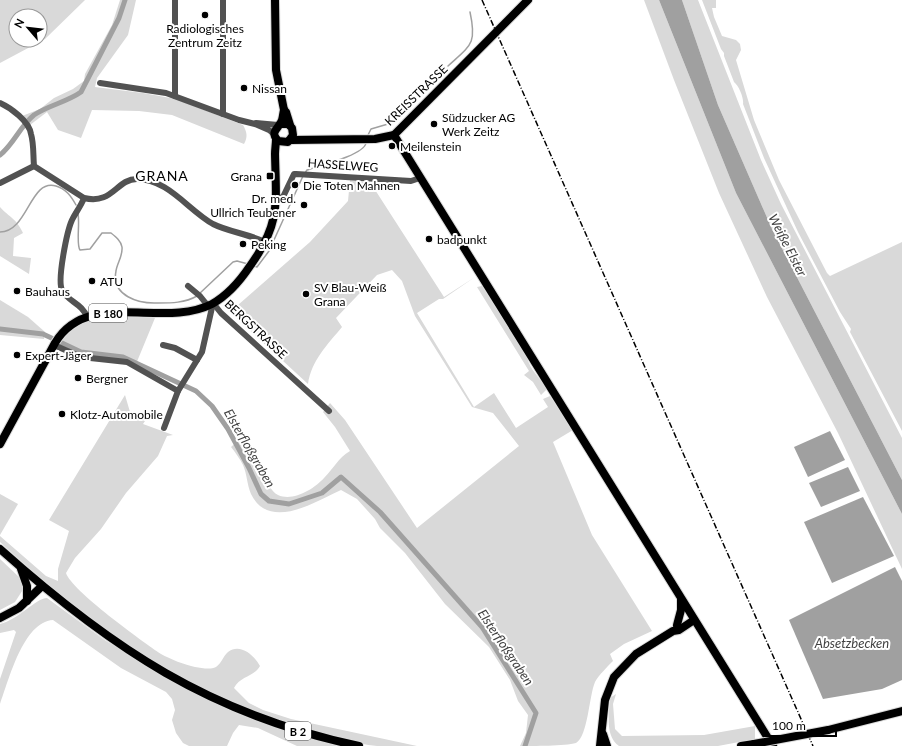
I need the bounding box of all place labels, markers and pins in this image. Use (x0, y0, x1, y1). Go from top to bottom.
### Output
marker: Radiologisches Zentrum Zeitz (200, 10, 210, 20)
place label: Radiologisches Zentrum Zeitz (166, 21, 244, 50)
place label: Nissan (252, 81, 287, 96)
marker: Nissan (239, 83, 249, 93)
place label: Südzucker AG Werk Zeitz (442, 110, 515, 139)
marker: Südzucker AG Werk Zeitz (429, 119, 439, 129)
place label: Meilenstein (400, 139, 461, 154)
marker: Meilenstein (387, 141, 397, 151)
place label: Grana (230, 169, 262, 184)
marker: Grana (265, 171, 275, 181)
place label: Die Toten Mahnen (303, 178, 400, 193)
marker: Die Toten Mahnen (290, 180, 300, 190)
place label: Dr. med. Ullrich Teubener (210, 191, 297, 220)
marker: Dr. med. Ullrich Teubener (299, 200, 309, 210)
place label: badpunkt (437, 232, 488, 247)
marker: badpunkt (424, 234, 434, 244)
place label: Peking (251, 237, 286, 252)
marker: Peking (238, 239, 248, 249)
place label: ATU (100, 274, 123, 289)
marker: ATU (87, 276, 97, 286)
place label: SV Blau-Weiß Grana (314, 280, 386, 309)
place label: Bauhaus (25, 284, 70, 299)
marker: Bauhaus (12, 286, 22, 296)
marker: SV Blau-Weiß Grana (301, 289, 311, 299)
place label: Expert-Jäger (25, 348, 92, 363)
marker: Expert-Jäger (12, 350, 22, 360)
place label: Bergner (86, 371, 129, 386)
marker: Bergner (73, 373, 83, 383)
place label: Klotz-Automobile (70, 407, 163, 422)
marker: Klotz-Automobile (57, 409, 67, 419)

